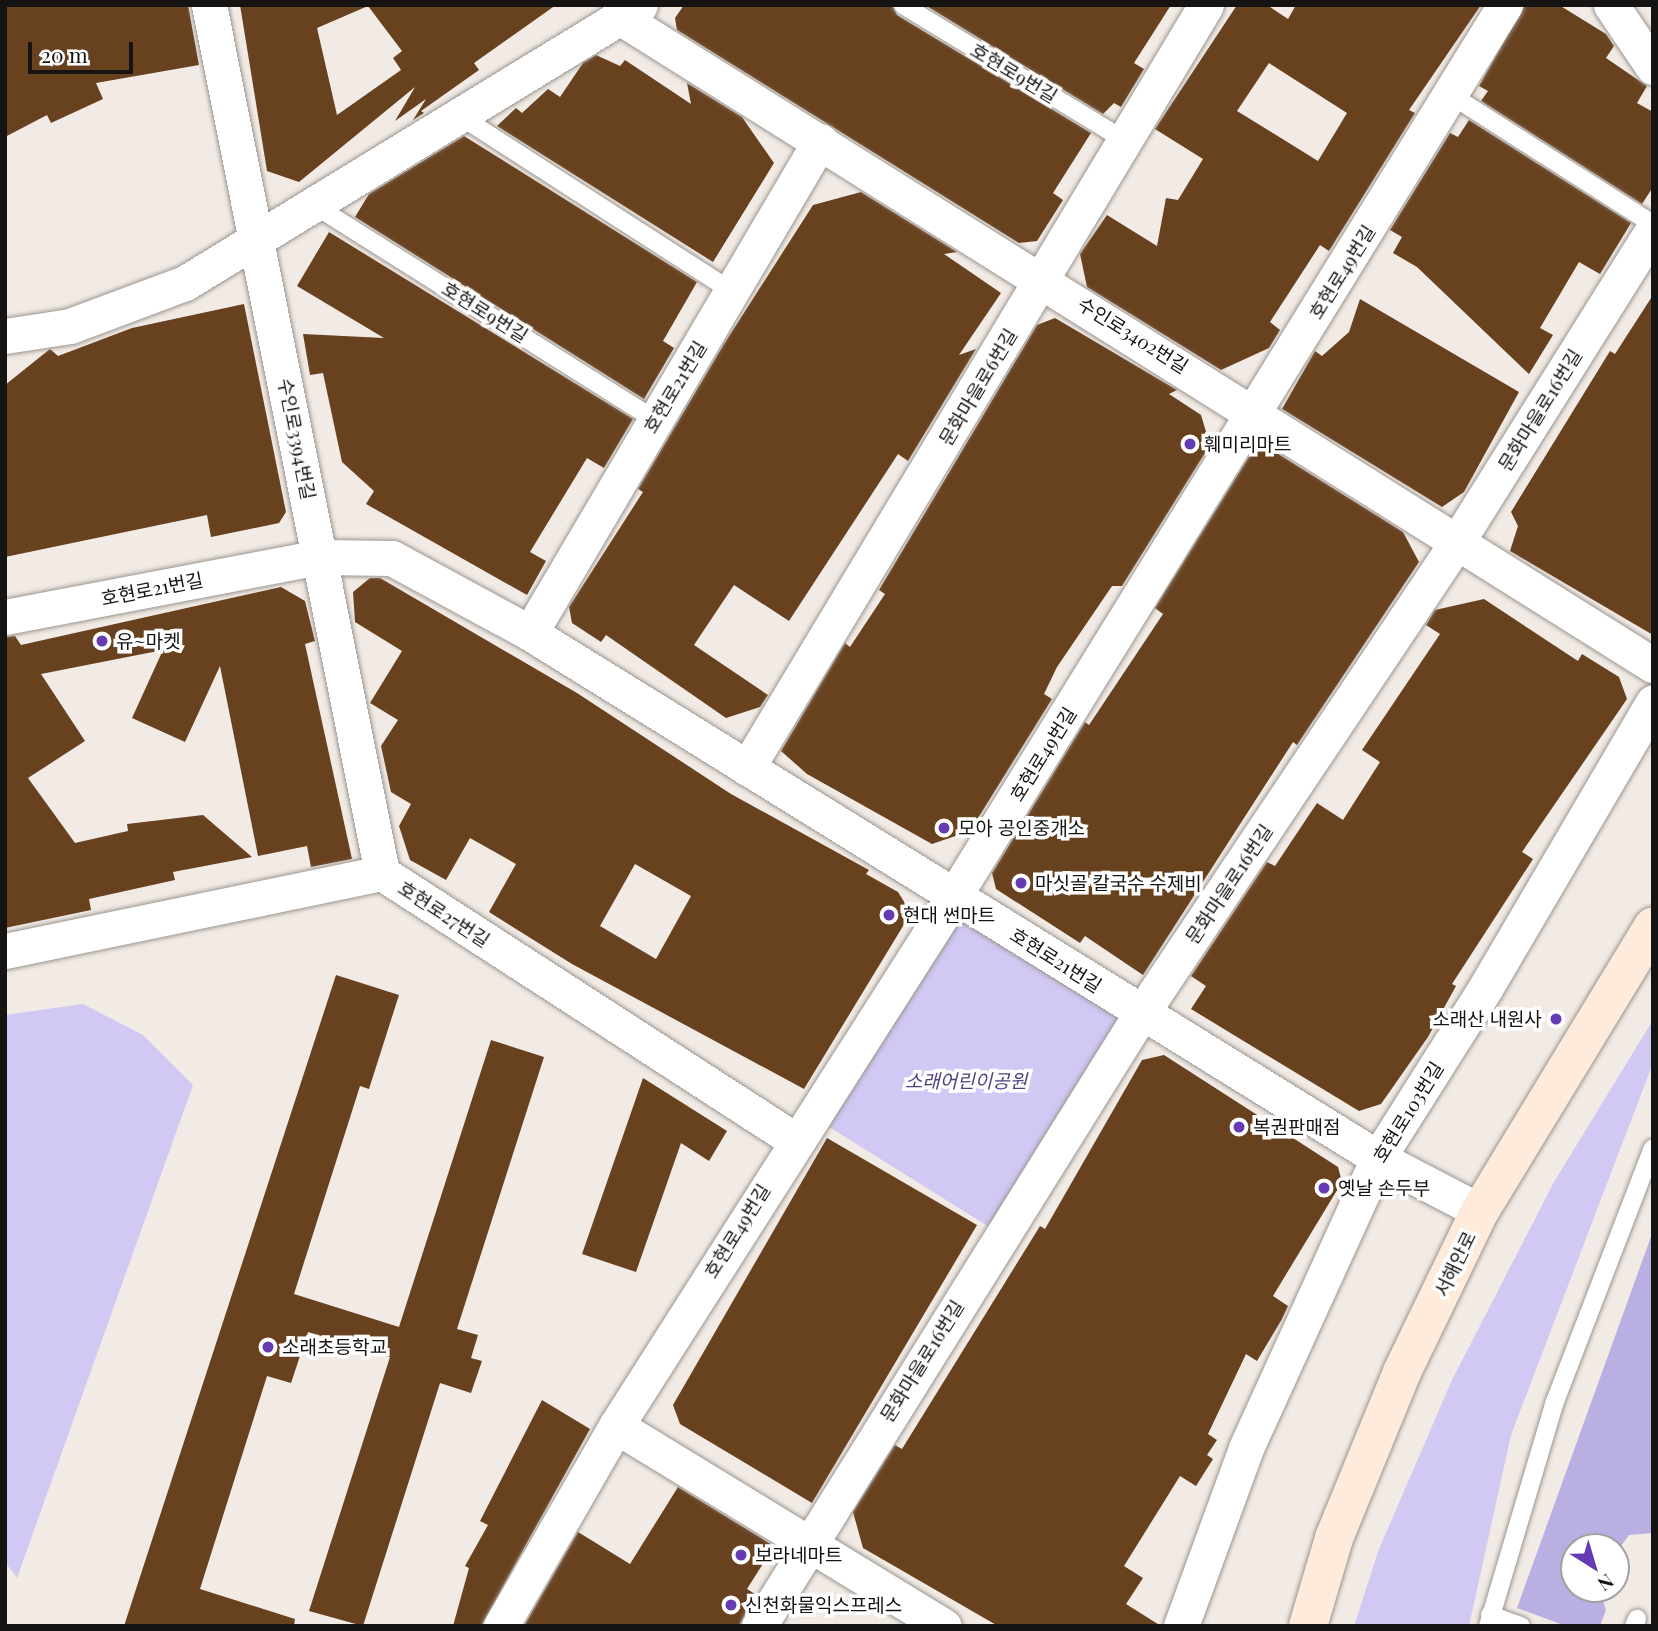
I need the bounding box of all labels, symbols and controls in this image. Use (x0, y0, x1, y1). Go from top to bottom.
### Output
scale bar (32, 28, 136, 72)
street label: 호현로9번길 (967, 38, 1061, 108)
text: 20 m (41, 40, 88, 68)
street label: 호현로49번길 (1304, 221, 1380, 323)
street label: 호현로9번길 (438, 277, 532, 347)
street label: 수인로3402번길 (1074, 292, 1192, 378)
street label: 문화마을로6번길 (934, 324, 1022, 450)
street label: 호현로21번길 (639, 337, 711, 437)
street label: 문화마을로16번길 (1493, 345, 1587, 475)
street label: 수인로3394번길 (274, 376, 320, 502)
place label: 훼미리마트 (1204, 433, 1291, 455)
marker: 훼미리마트 (1182, 436, 1198, 452)
street label: 호현로21번길 (99, 568, 205, 610)
place label: 유~마켓 (116, 630, 181, 652)
marker: 유~마켓 (94, 633, 110, 649)
street label: 호현로49번길 (1005, 703, 1081, 805)
place label: 모아 공인중개소 (958, 817, 1085, 839)
marker: 모아 공인중개소 (936, 820, 952, 836)
street label: 문화마을로16번길 (1181, 820, 1277, 948)
place label: 마싯골 칼국수 수제비 (1035, 872, 1202, 894)
marker: 마싯골 칼국수 수제비 (1013, 875, 1029, 891)
street label: 호현로27번길 (394, 876, 494, 952)
place label: 현대 썬마트 (903, 904, 995, 926)
marker: 현대 썬마트 (881, 907, 897, 923)
street label: 호현로21번길 (1006, 923, 1106, 997)
place label: 소래산 내원사 (1432, 1008, 1542, 1030)
marker: 소래산 내원사 (1548, 1011, 1564, 1027)
street label: 호현로103번길 (1368, 1057, 1448, 1167)
park label: 소래어린이공원 (905, 1070, 1027, 1092)
place label: 복권판매점 (1253, 1116, 1340, 1138)
marker: 복권판매점 (1231, 1119, 1247, 1135)
place label: 옛날 손두부 (1338, 1177, 1430, 1199)
street label: 호현로49번길 (699, 1180, 775, 1282)
marker: 옛날 손두부 (1316, 1180, 1332, 1196)
street label: 서해안로 (1429, 1228, 1481, 1300)
street label: 문화마을로16번길 (875, 1296, 969, 1426)
place label: 소래초등학교 (282, 1336, 387, 1358)
marker: 소래초등학교 (260, 1339, 276, 1355)
north arrow (1560, 1533, 1630, 1603)
place label: 보라네마트 (755, 1544, 842, 1566)
marker: 보라네마트 (733, 1547, 749, 1563)
text: N (1593, 1569, 1620, 1598)
place label: 신천화물익스프레스 (745, 1594, 902, 1616)
marker: 신천화물익스프레스 (723, 1597, 739, 1613)

